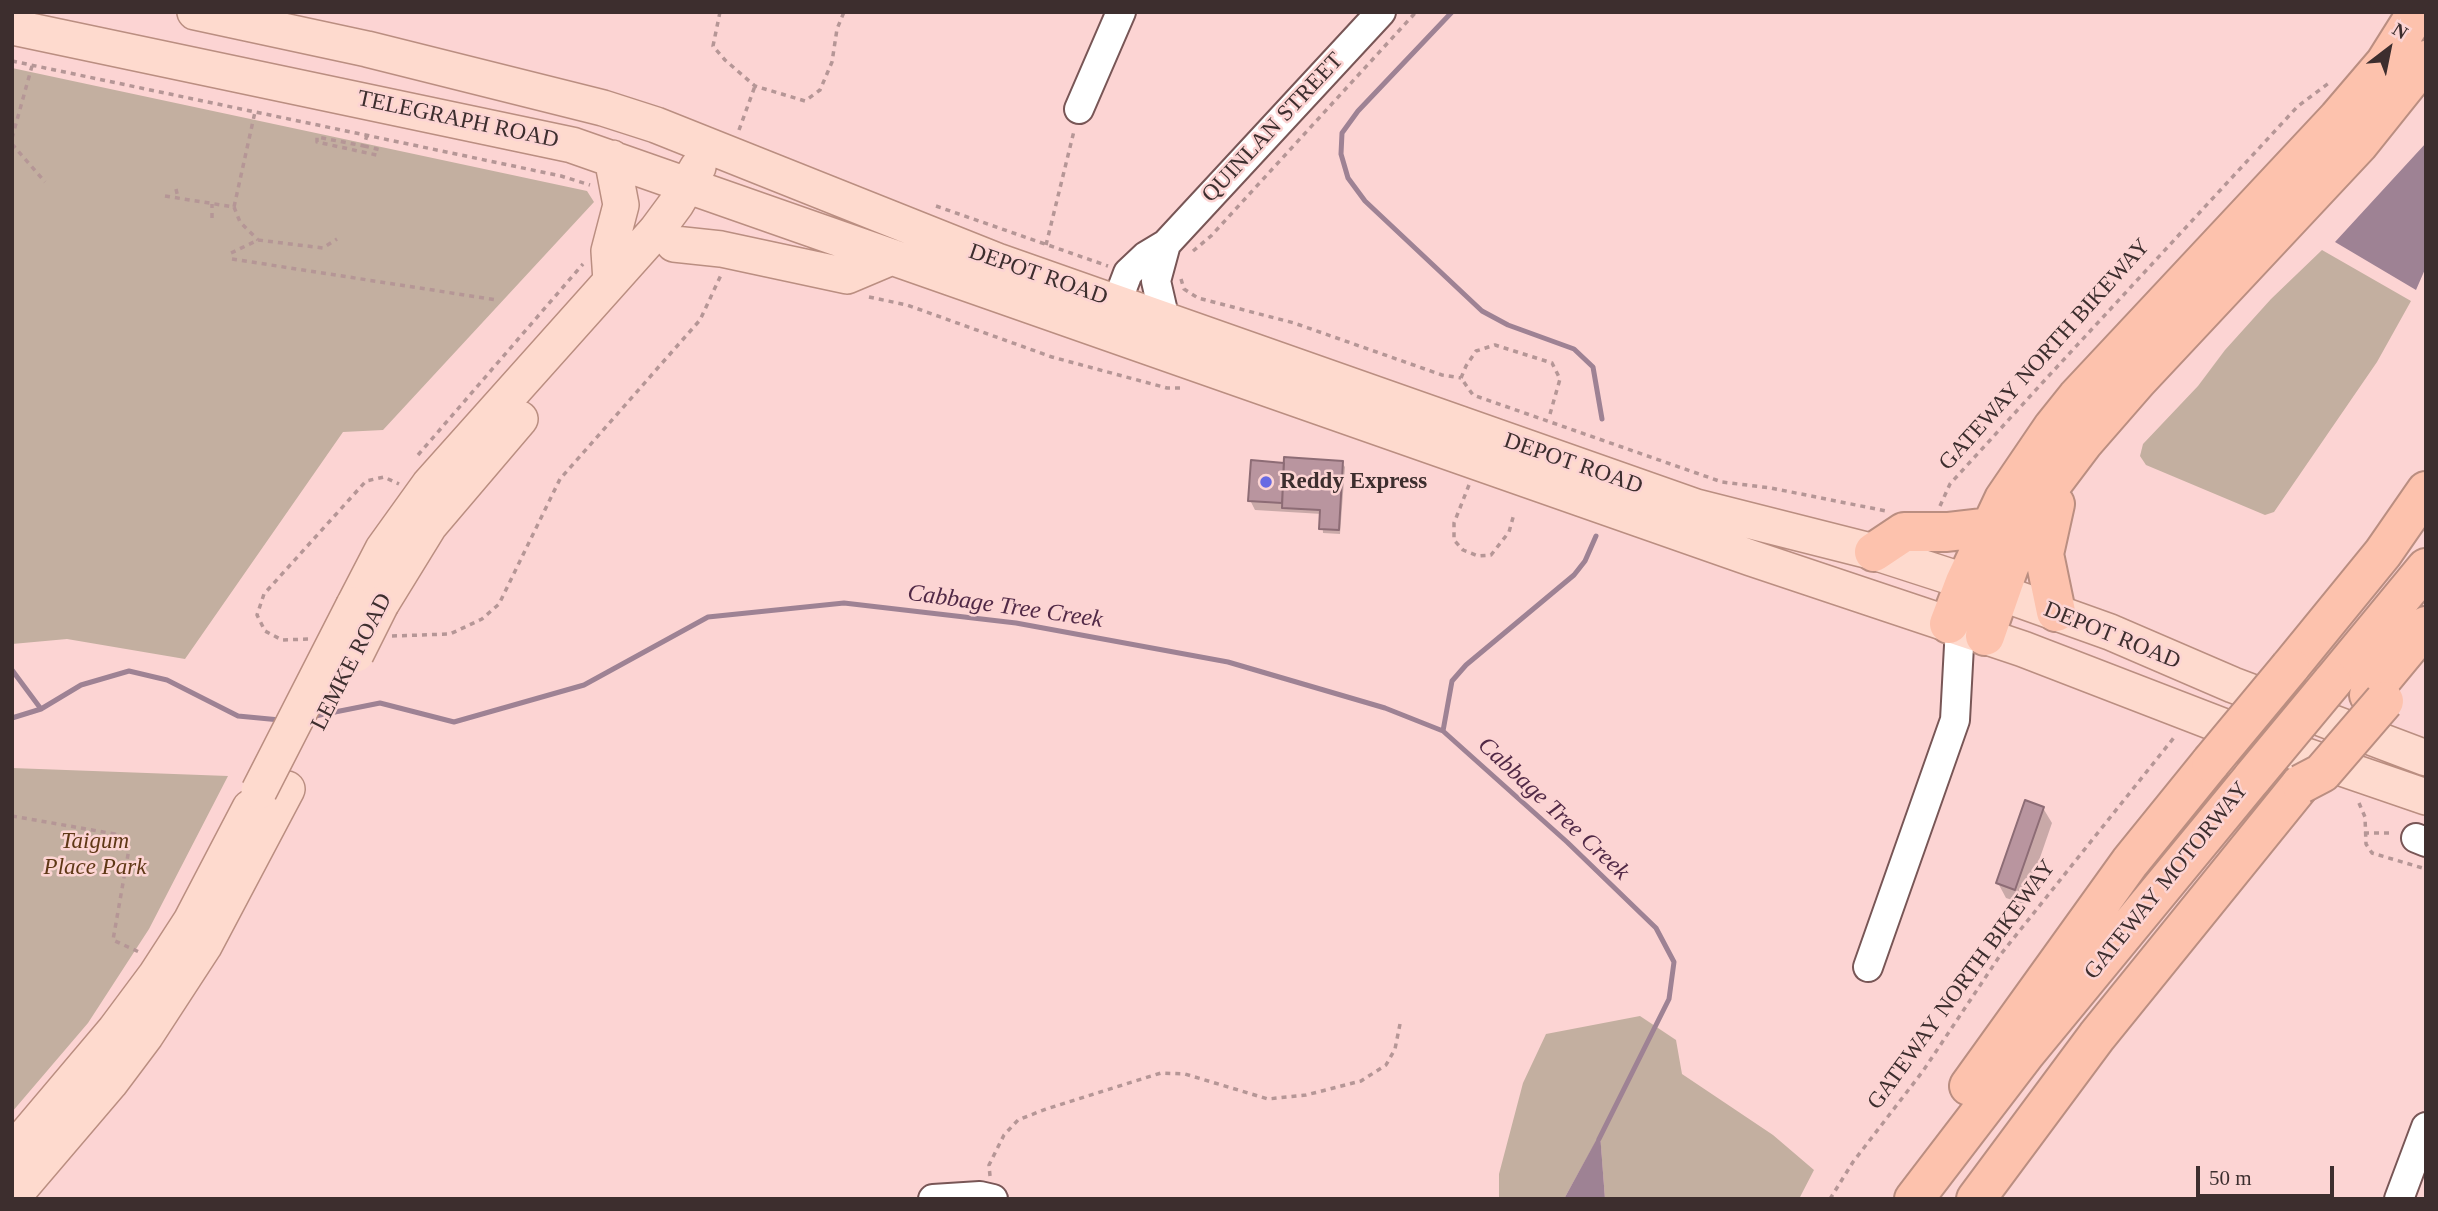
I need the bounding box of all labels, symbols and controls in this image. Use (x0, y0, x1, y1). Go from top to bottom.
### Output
north arrow (2354, 14, 2424, 84)
text: N (2389, 18, 2412, 43)
street label: QUINLAN STREET (1196, 47, 1350, 209)
street label: TELEGRAPH ROAD (355, 85, 561, 155)
street label: GATEWAY NORTH BIKEWAY (1934, 233, 2156, 477)
street label: DEPOT ROAD (965, 238, 1111, 312)
street label: DEPOT ROAD (1500, 427, 1646, 501)
place label: Reddy Express (1280, 468, 1427, 496)
marker: Reddy Express (1258, 474, 1274, 490)
water label: Cabbage Tree Creek (906, 579, 1104, 635)
street label: LEMKE ROAD (306, 589, 398, 735)
street label: DEPOT ROAD (2040, 596, 2184, 676)
water label: Cabbage Tree Creek (1471, 731, 1635, 887)
street label: GATEWAY MOTORWAY (2079, 777, 2255, 985)
park label: Taigum Place Park (44, 828, 146, 882)
street label: GATEWAY NORTH BIKEWAY (1862, 855, 2062, 1115)
scale bar (2200, 1152, 2338, 1196)
text: 50 m (2209, 1166, 2252, 1190)

